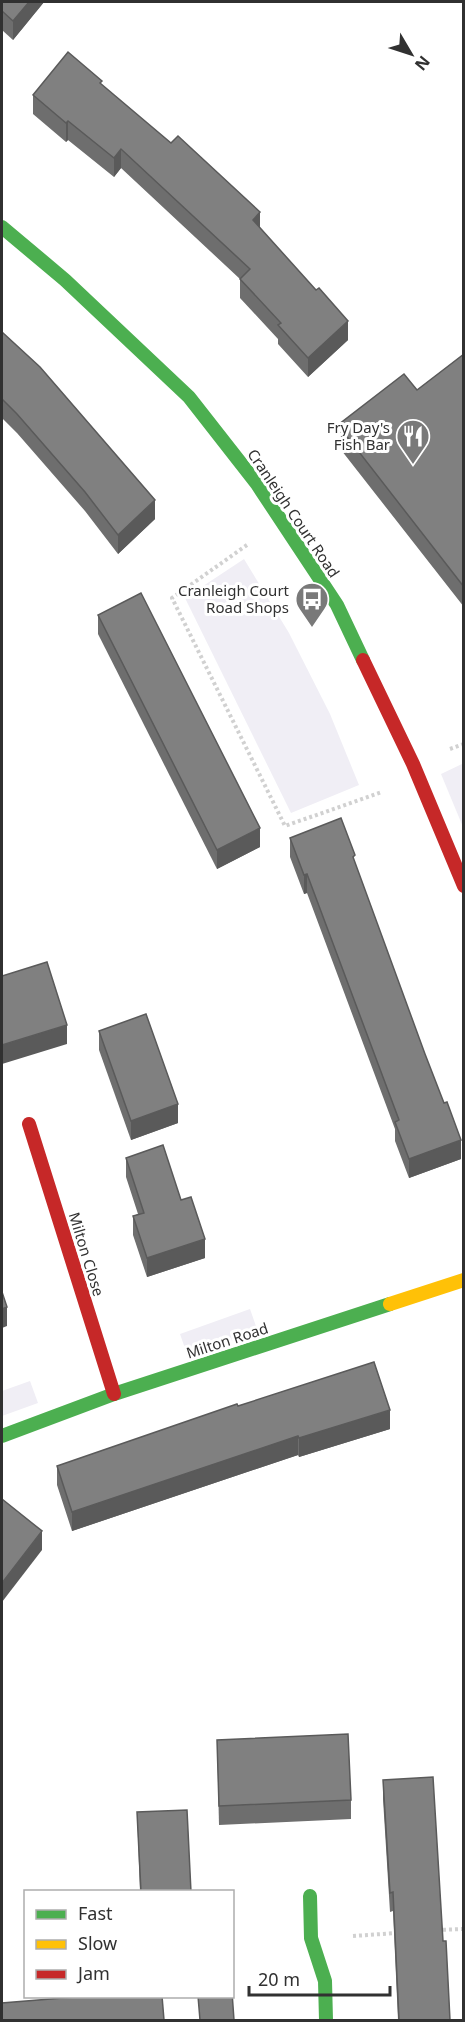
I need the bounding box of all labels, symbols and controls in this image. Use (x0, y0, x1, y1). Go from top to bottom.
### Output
north arrow (381, 24, 441, 84)
text: N (410, 51, 435, 75)
place label: Fry Day's Fish Bar (327, 417, 390, 454)
restaurant icon: Fry Day's Fish Bar (395, 418, 431, 465)
street label: Cranleigh Court Road (243, 445, 345, 581)
place label: Cranleigh Court Road Shops (178, 580, 290, 617)
bus stop icon: Cranleigh Court Road Shops (294, 581, 330, 628)
street label: Milton Close (65, 1209, 109, 1299)
street label: Milton Road (183, 1317, 271, 1363)
legend (24, 1890, 234, 1998)
text: Fast (78, 1901, 113, 1925)
text: Slow (78, 1931, 117, 1955)
scale bar (249, 1959, 390, 1997)
text: Jam (76, 1961, 110, 1985)
text: 20 m (258, 1967, 300, 1991)

